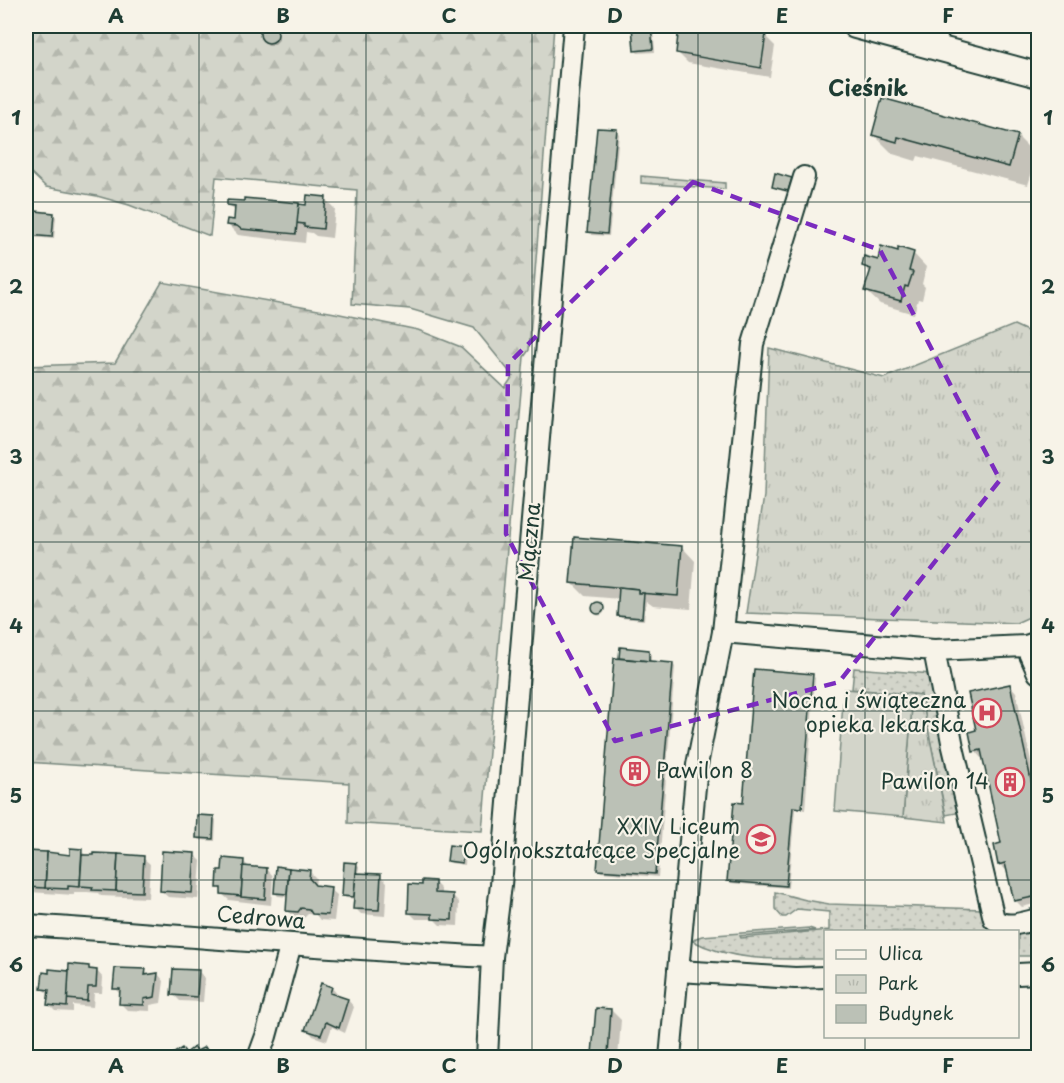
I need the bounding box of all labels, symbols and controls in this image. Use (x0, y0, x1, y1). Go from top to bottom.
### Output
text: A (108, 0, 124, 30)
text: B (276, 0, 290, 30)
text: C (441, 0, 457, 30)
text: D (607, 0, 623, 30)
text: E (776, 0, 788, 30)
text: F (942, 0, 954, 30)
district label: Cieśnik (828, 70, 908, 103)
text: 1 (11, 102, 21, 132)
text: 1 (1043, 102, 1053, 132)
text: 2 (9, 271, 23, 301)
text: 2 (1041, 271, 1055, 301)
text: 3 (9, 441, 23, 471)
text: 3 (1041, 441, 1055, 471)
street label: Mączna (509, 501, 547, 583)
text: 4 (9, 610, 23, 640)
text: 4 (1041, 610, 1055, 640)
place label: Nocna i świąteczna opieka lekarska (771, 683, 966, 739)
hospital icon: Nocna i świąteczna opieka lekarska (971, 697, 1003, 729)
place label: Pawilon 8 (656, 753, 753, 785)
building icon: Pawilon 8 (619, 755, 651, 787)
place label: Pawilon 14 (881, 764, 989, 796)
building icon: Pawilon 14 (994, 766, 1026, 798)
text: 5 (10, 780, 22, 810)
text: 5 (1042, 780, 1054, 810)
place label: XXIV Liceum Ogólnokształcące Specjalne (463, 809, 740, 865)
school or university icon: XXIV Liceum Ogólnokształcące Specjalne (745, 823, 777, 855)
street label: Cedrowa (215, 896, 307, 936)
legend (824, 930, 1019, 1038)
text: Ulica (878, 939, 923, 966)
text: 6 (9, 949, 23, 979)
text: 6 (1041, 949, 1055, 979)
text: Park (878, 969, 918, 996)
text: Budynek (878, 999, 954, 1026)
text: A (108, 1050, 124, 1080)
text: B (276, 1050, 290, 1080)
text: C (441, 1050, 457, 1080)
text: D (607, 1050, 623, 1080)
text: E (776, 1050, 788, 1080)
text: F (942, 1050, 954, 1080)

